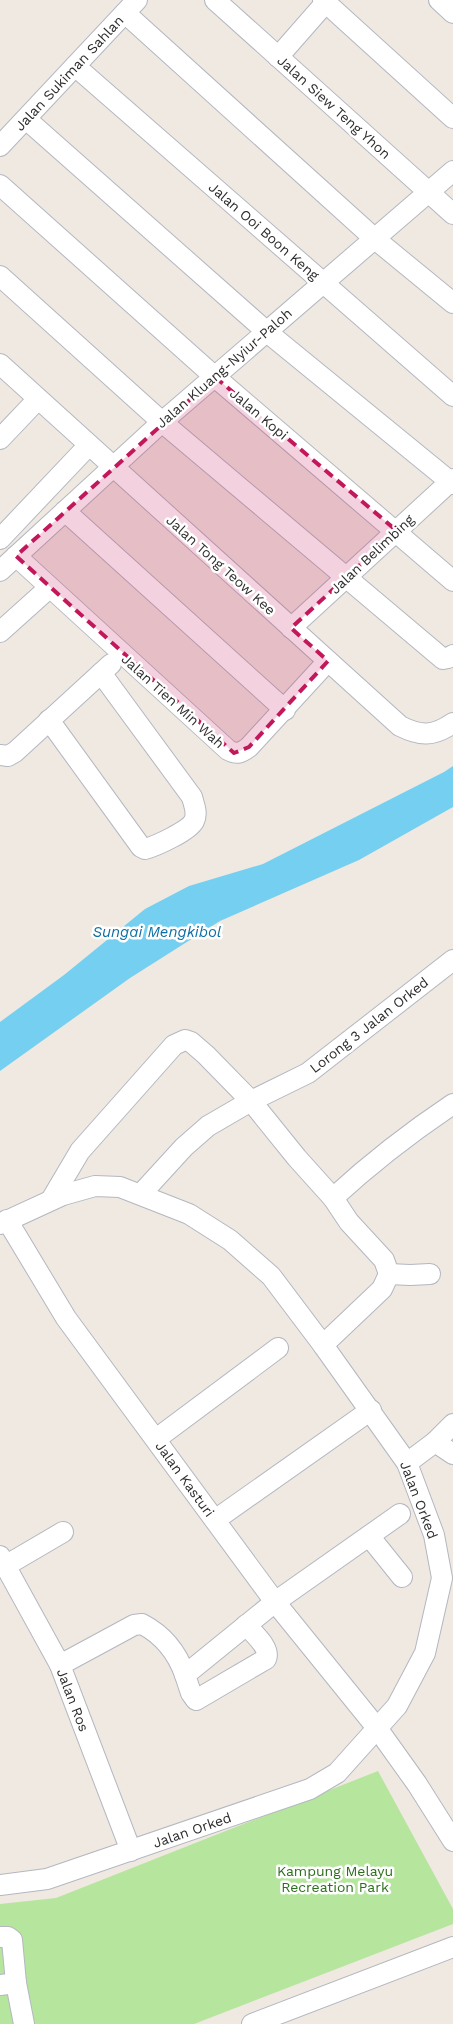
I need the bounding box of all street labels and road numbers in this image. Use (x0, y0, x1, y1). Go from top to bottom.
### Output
street label: Jalan Sukiman Sahlan (12, 12, 126, 134)
street label: Jalan Siew Teng Yhon (274, 52, 394, 162)
street label: Jalan Ooi Boon Keng (206, 179, 323, 284)
street label: Jalan Kluang-Nyiur-Paloh (153, 305, 295, 431)
street label: Jalan Kopi (227, 385, 291, 443)
street label: Jalan Belimbing (327, 511, 418, 597)
street label: Jalan Tong Teow Kee (163, 512, 279, 618)
street label: Jalan Tien Min Wah (118, 651, 228, 751)
street label: Lorong 3 Jalan Orked (307, 974, 431, 1076)
street label: Jalan Kasturi (152, 1438, 218, 1520)
street label: Jalan Orked (397, 1459, 441, 1541)
street label: Jalan Ros (54, 1666, 92, 1734)
street label: Jalan Orked (151, 1809, 233, 1851)

